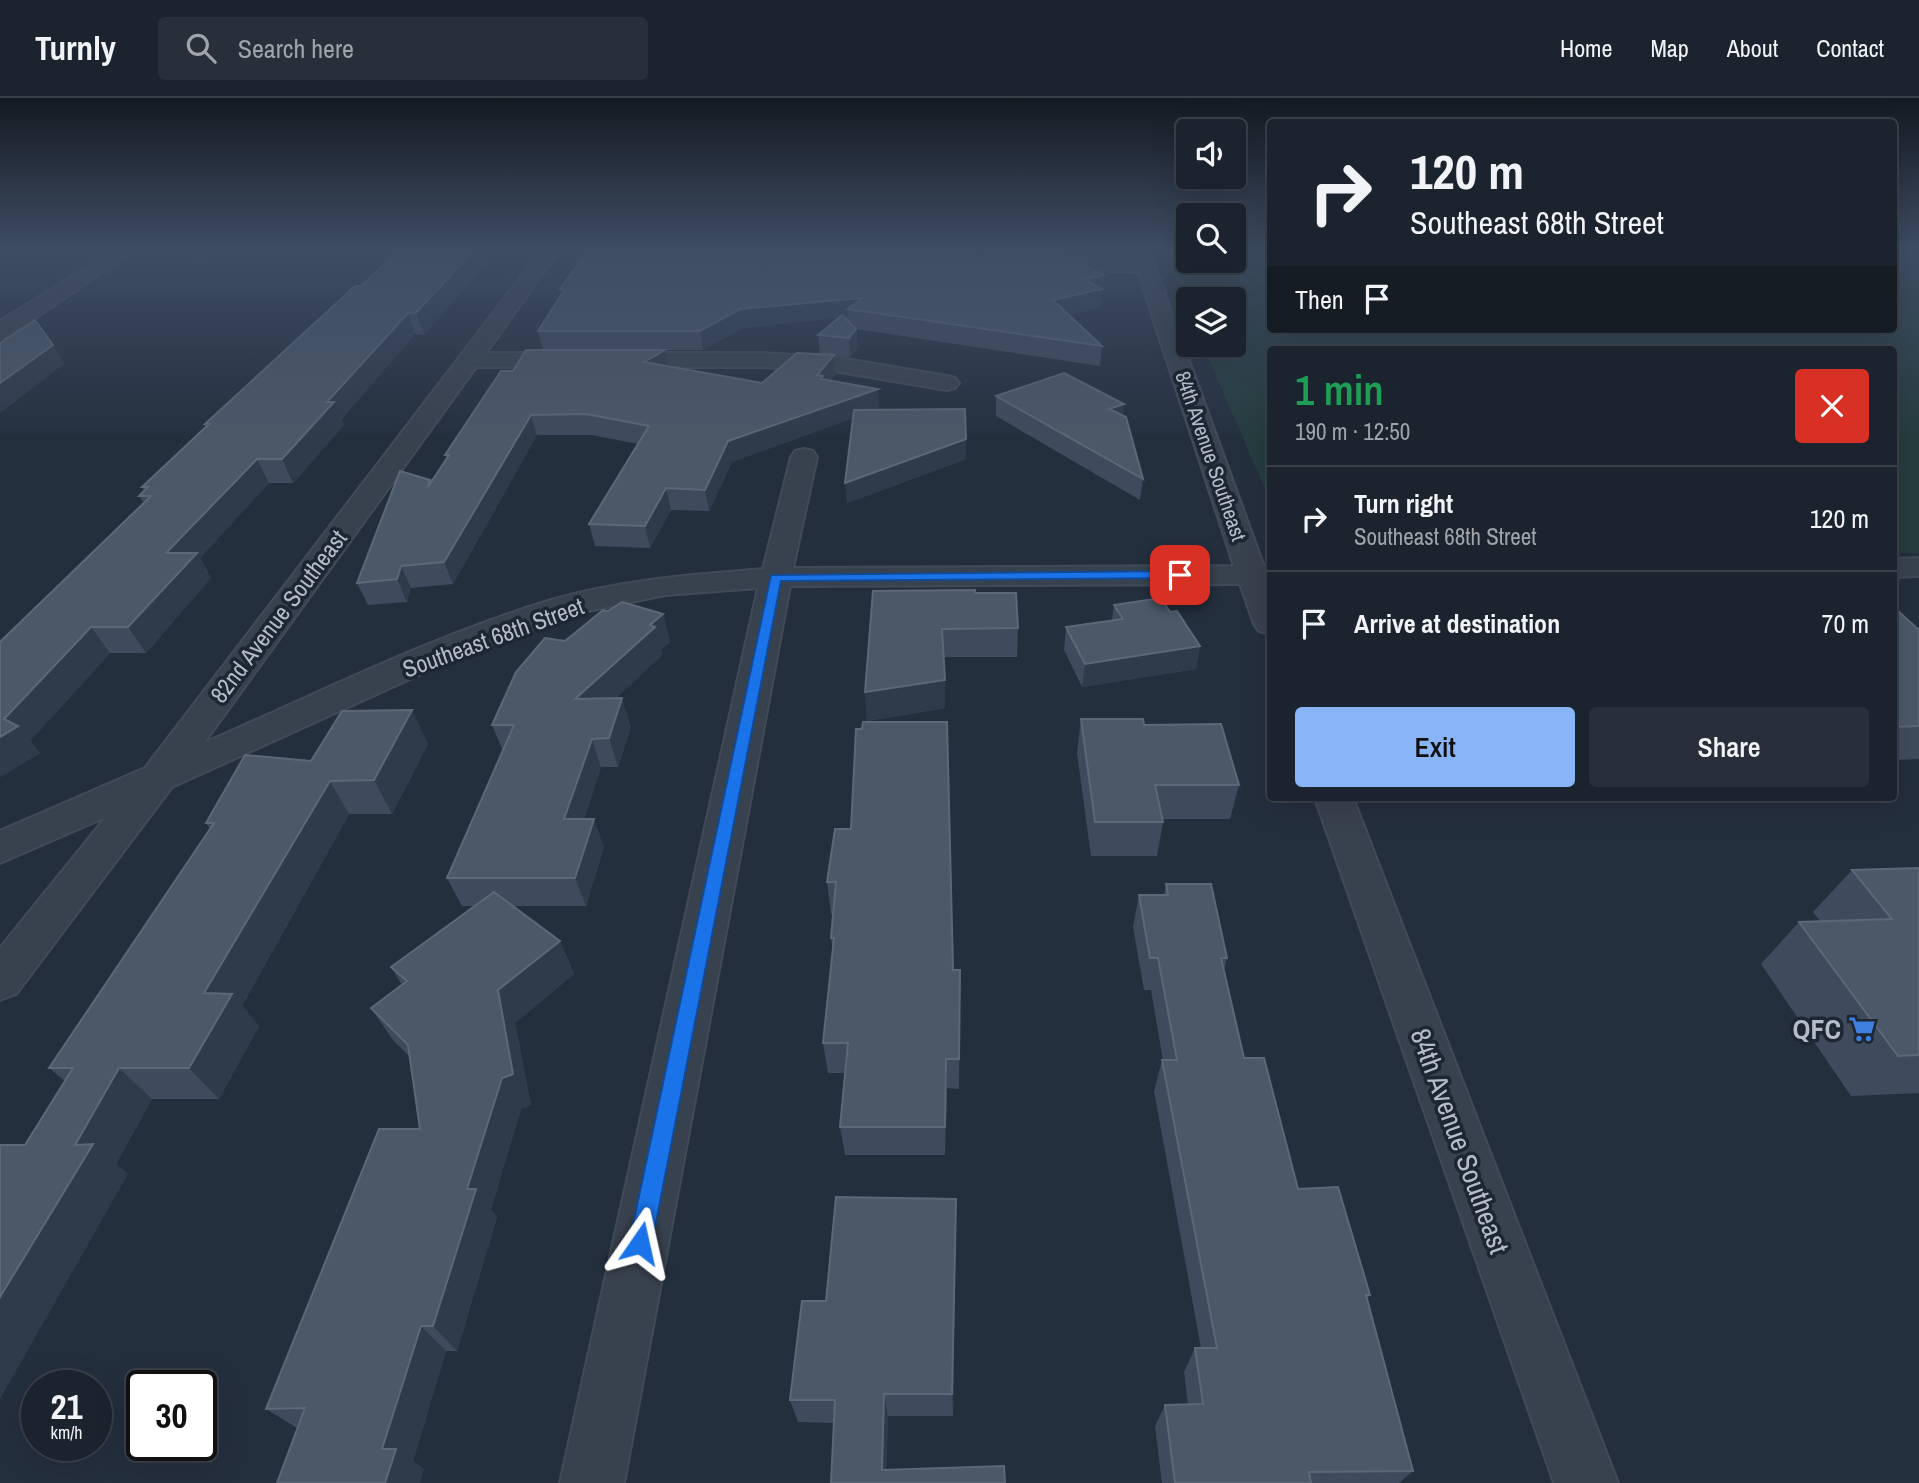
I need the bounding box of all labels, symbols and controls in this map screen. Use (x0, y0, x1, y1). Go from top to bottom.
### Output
search box (158, 17, 648, 80)
text: Turnly (35, 26, 116, 70)
icon: search (182, 29, 220, 67)
text: Search here (238, 31, 354, 66)
text: Home (1560, 32, 1612, 64)
text: Map (1650, 32, 1689, 64)
text: About (1727, 32, 1778, 64)
text: Contact (1816, 32, 1884, 64)
map controls (1176, 119, 1246, 357)
button: sound (1176, 119, 1246, 189)
text: 120 m (1410, 138, 1524, 204)
icon: right (1295, 147, 1386, 238)
text: Southeast 68th Street (1410, 201, 1664, 244)
button: search (1176, 203, 1246, 273)
icon: arrive (1358, 280, 1396, 318)
text: Then (1295, 282, 1344, 317)
button: layers (1176, 287, 1246, 357)
text: 1 min (1295, 362, 1384, 418)
street label: 84th Avenue Southeast (1168, 367, 1254, 545)
button: close (1795, 369, 1869, 443)
text: 190 m · 12:50 (1295, 416, 1410, 447)
text: Turn right (1354, 486, 1453, 521)
icon: right (1295, 500, 1333, 538)
text: 120 m (1810, 501, 1869, 536)
text: Southeast 68th Street (1354, 521, 1536, 552)
street label: 82nd Avenue Southeast (202, 523, 354, 709)
pin (1150, 545, 1210, 605)
icon: arrive (1161, 556, 1199, 594)
street label: Southeast 68th Street (398, 589, 588, 685)
icon: arrive (1295, 605, 1333, 643)
text: Arrive at destination (1354, 606, 1560, 641)
text: 70 m (1822, 606, 1869, 641)
button: Exit (1295, 707, 1575, 787)
button: Share (1589, 707, 1869, 787)
place label: QFC (1793, 1010, 1841, 1048)
supermarket icon: QFC (1847, 1014, 1877, 1044)
street label: 84th Avenue Southeast (1402, 1023, 1518, 1259)
position arrow (603, 1206, 677, 1280)
speed limit sign: 30 (126, 1370, 217, 1461)
text: 21 (51, 1383, 82, 1430)
text: km/h (51, 1420, 83, 1445)

